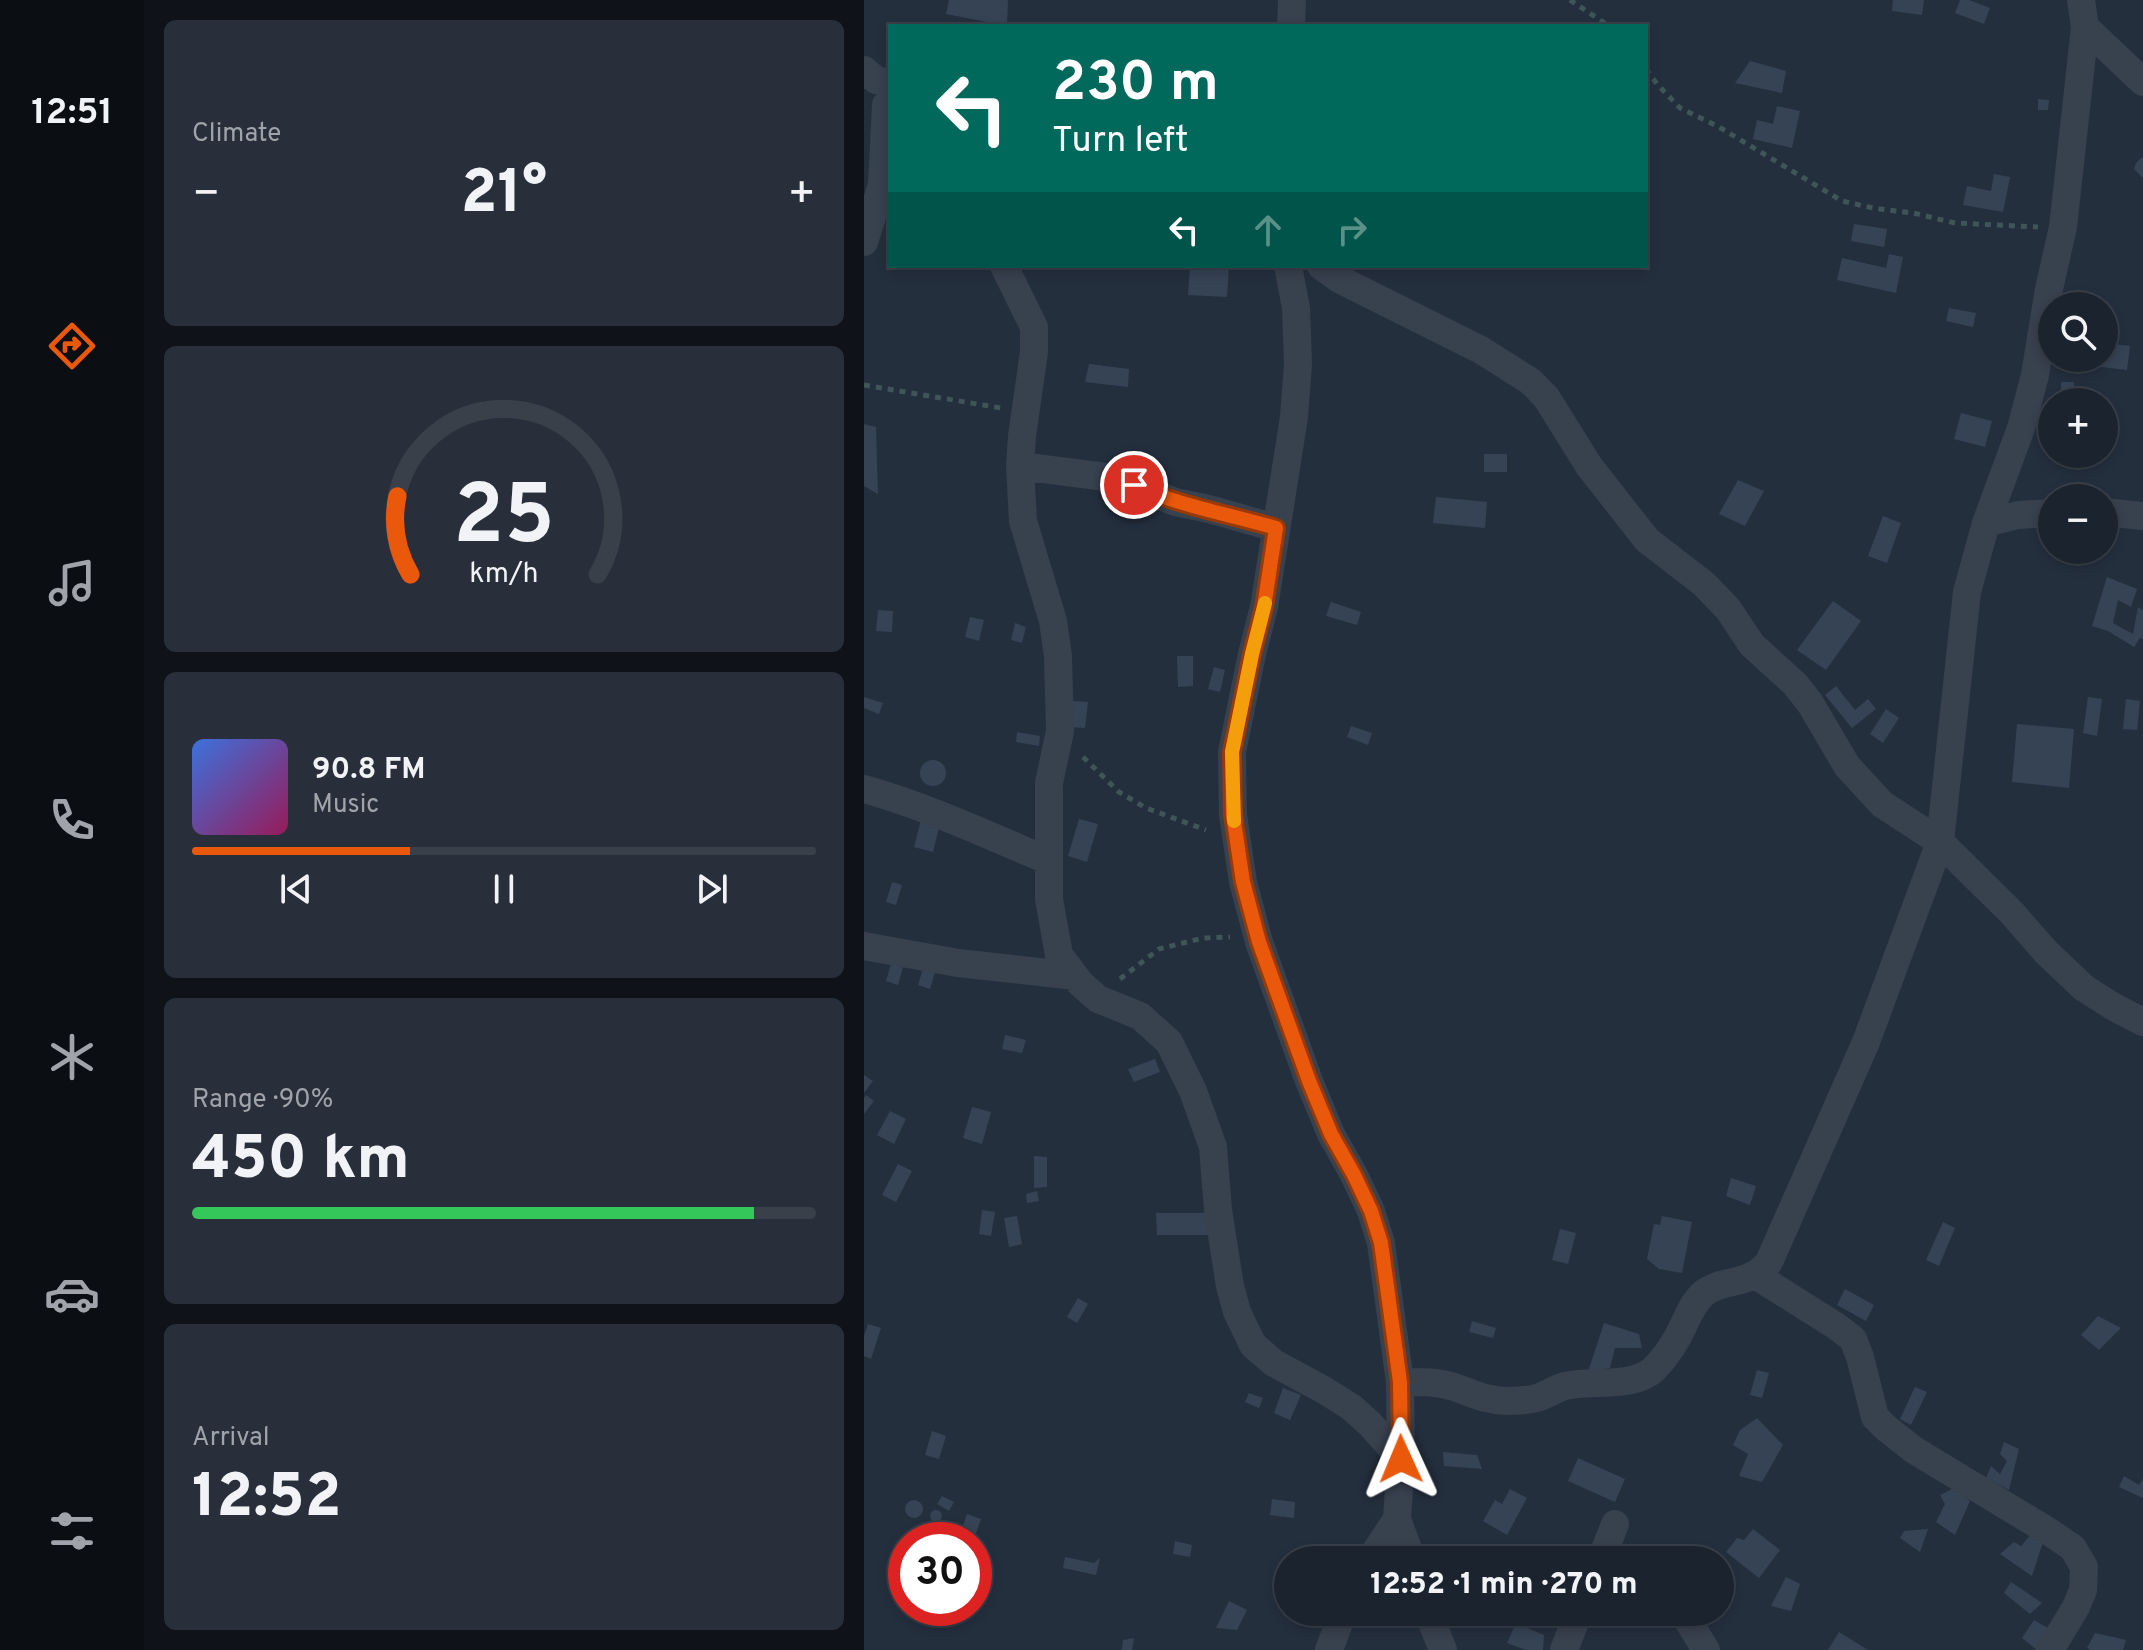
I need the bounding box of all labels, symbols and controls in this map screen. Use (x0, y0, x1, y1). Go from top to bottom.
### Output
text: 230 m (1052, 50, 1219, 120)
icon: left (920, 56, 1024, 160)
text: 12:51 (31, 91, 113, 137)
text: Climate (192, 118, 281, 151)
text: Turn left (1052, 119, 1189, 165)
text: 21° (461, 158, 547, 234)
text: − (192, 168, 220, 224)
text: + (788, 168, 816, 224)
icon: left (1162, 208, 1206, 252)
icon: ahead (1246, 208, 1290, 252)
icon: right (1330, 208, 1374, 252)
map controls (2038, 292, 2118, 564)
button: search (2038, 292, 2118, 372)
icon: directions (44, 318, 100, 374)
button: + (2038, 388, 2118, 468)
pin (1100, 451, 1168, 519)
icon: arrive (1112, 463, 1156, 507)
text: 25 (453, 468, 555, 573)
button: − (2038, 484, 2118, 564)
icon: music (44, 555, 100, 611)
text: km/h (469, 557, 539, 593)
text: 90.8 FM (312, 752, 425, 789)
text: Music (312, 789, 379, 822)
icon: phone (44, 792, 100, 848)
icon: previous (274, 867, 318, 911)
icon: pause (482, 867, 526, 911)
icon: next (690, 867, 734, 911)
icon: climate (44, 1029, 100, 1085)
text: Range · 90% (192, 1084, 333, 1117)
text: 450 km (192, 1124, 410, 1200)
icon: car (44, 1266, 100, 1322)
position arrow (1359, 1417, 1443, 1501)
text: Arrival (192, 1422, 270, 1455)
text: 12:52 (192, 1462, 341, 1538)
icon: filters (44, 1503, 100, 1559)
speed limit sign: 30 (888, 1522, 992, 1626)
text: 12:52 · 1 min · 270 m (1370, 1567, 1638, 1604)

